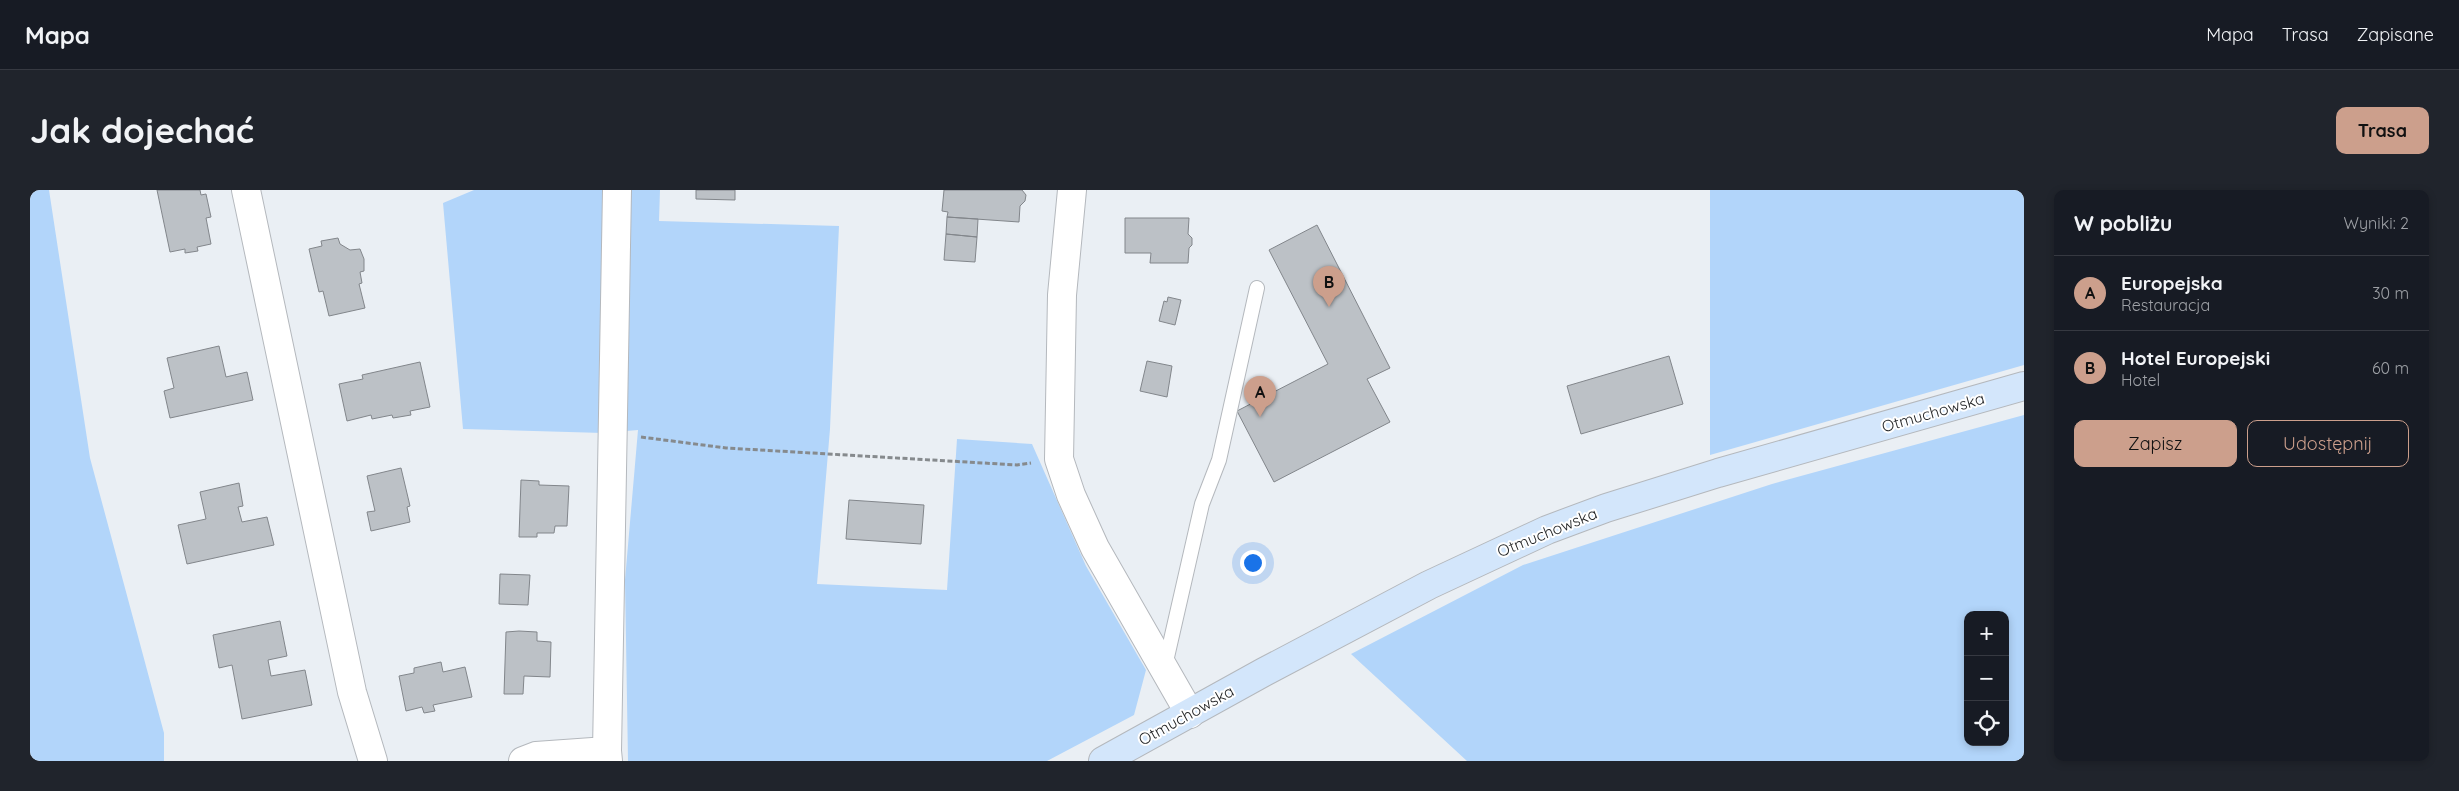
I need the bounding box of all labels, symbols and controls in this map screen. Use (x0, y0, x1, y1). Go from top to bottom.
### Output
text: Mapa (25, 20, 90, 50)
text: Mapa (2206, 23, 2254, 46)
text: Trasa (2282, 23, 2329, 46)
text: Zapisane (2357, 23, 2434, 46)
button: Trasa (2336, 107, 2429, 154)
text: Jak dojechać (30, 108, 254, 152)
text: W pobliżu (2074, 210, 2172, 236)
text: Wyniki: 2 (2344, 213, 2409, 233)
pin: B (1313, 266, 1345, 307)
text: Europejska (2121, 271, 2223, 295)
text: A (2085, 283, 2095, 303)
text: 30 m (2372, 283, 2409, 303)
text: Restauracja (2121, 295, 2210, 315)
text: Hotel Europejski (2121, 346, 2270, 370)
text: B (2085, 358, 2095, 378)
text: 60 m (2372, 358, 2409, 378)
text: Hotel (2121, 370, 2160, 390)
pin: A (1244, 376, 1276, 417)
street label: Otmuchowska (1879, 388, 1987, 436)
button: Zapisz (2074, 420, 2237, 467)
button: Udostępnij (2247, 420, 2409, 467)
street label: Otmuchowska (1494, 503, 1600, 561)
your location (1240, 550, 1266, 576)
map controls (1964, 611, 2009, 746)
button: + (1964, 611, 2009, 656)
button: − (1964, 656, 2009, 701)
street label: Otmuchowska (1135, 681, 1237, 749)
button: locate (1964, 701, 2009, 746)

